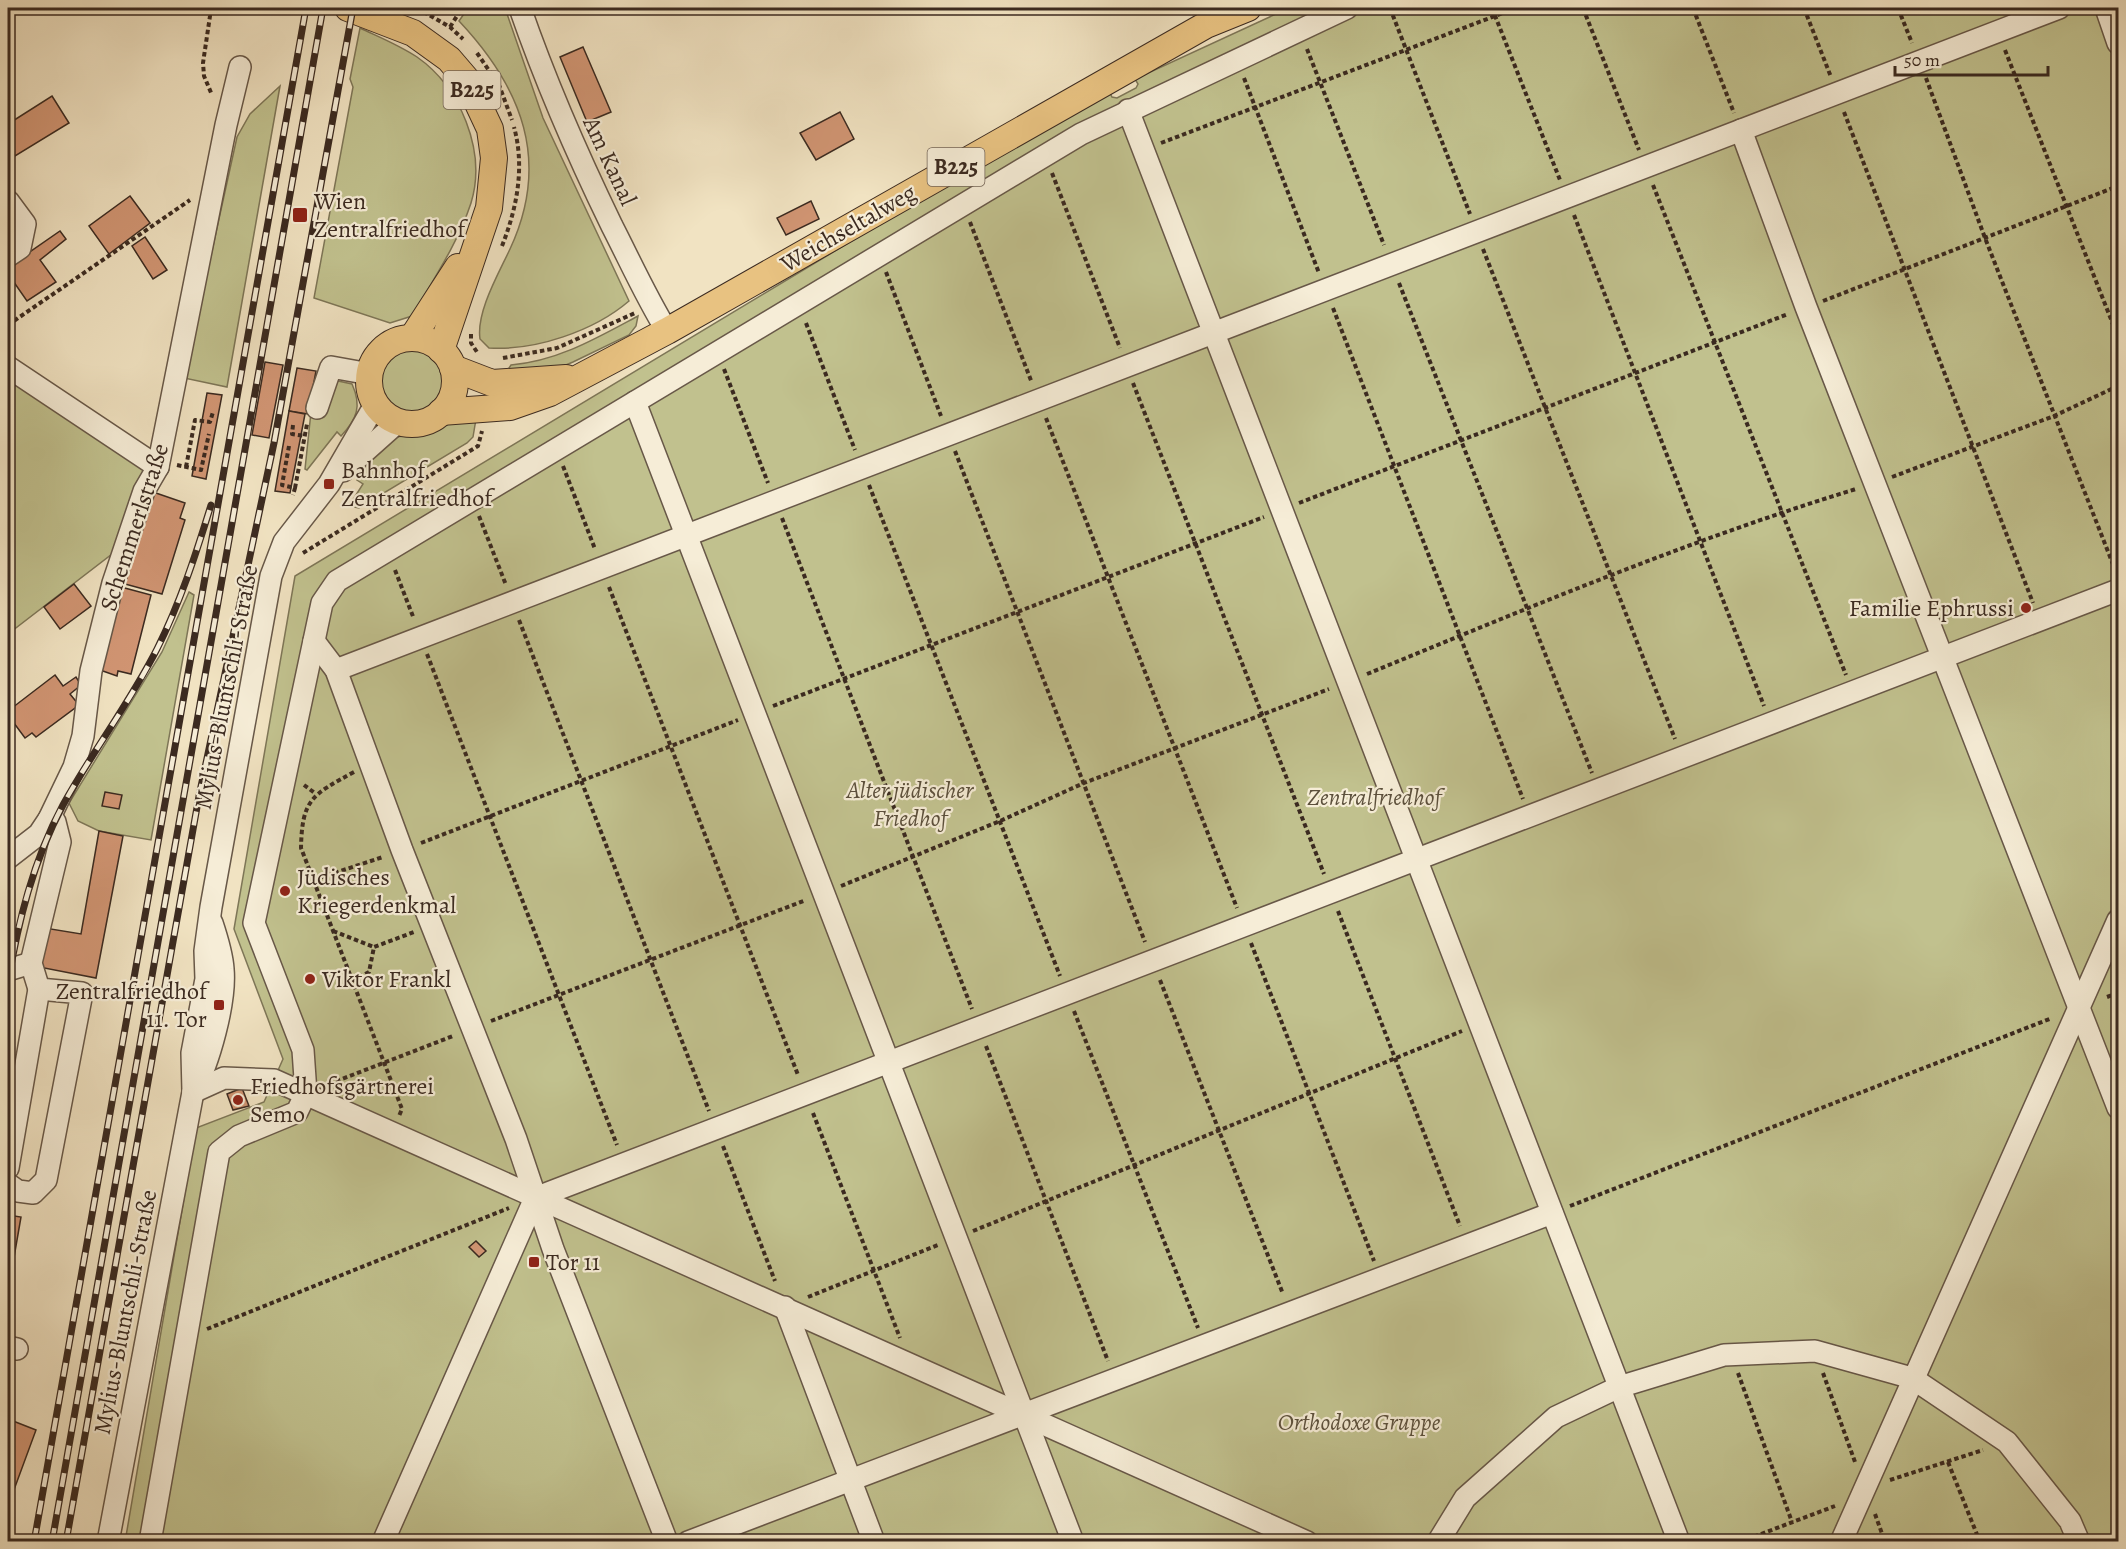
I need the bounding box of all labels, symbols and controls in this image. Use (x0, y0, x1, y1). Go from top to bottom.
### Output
scale bar (1895, 39, 2048, 77)
text: 50 m (1904, 48, 1940, 72)
road number: B225 (444, 71, 500, 109)
street label: Am Kanal (575, 111, 645, 211)
road number: B225 (928, 148, 984, 186)
street label: Weichseltalweg (774, 176, 922, 280)
place label: Wien Zentralfriedhof (313, 185, 468, 245)
marker: Wien Zentralfriedhof (291, 206, 309, 224)
street label: Schemmerlstraße (92, 439, 176, 615)
place label: Bahnhof Zentralfriedhof (341, 454, 495, 514)
marker: Bahnhof Zentralfriedhof (322, 477, 336, 491)
street label: Mylius-Bluntschli-Straße (187, 562, 265, 812)
place label: Familie Ephrussi (1849, 592, 2014, 624)
marker: Familie Ephrussi (2019, 601, 2033, 615)
park label: Alter jüdischer Friedhof (845, 774, 974, 834)
park label: Zentralfriedhof (1307, 781, 1445, 813)
place label: Jüdisches Kriegerdenkmal (297, 861, 456, 921)
marker: Jüdisches Kriegerdenkmal (278, 884, 292, 898)
place label: Viktor Frankl (321, 963, 451, 995)
marker: Viktor Frankl (303, 972, 317, 986)
place label: Zentralfriedhof 11. Tor (56, 975, 210, 1035)
marker: Zentralfriedhof 11. Tor (212, 998, 226, 1012)
place label: Friedhofsgärtnerei Semo (250, 1070, 434, 1130)
marker: Friedhofsgärtnerei Semo (231, 1093, 245, 1107)
street label: Mylius-Bluntschli-Straße (86, 1187, 164, 1437)
place label: Tor 11 (546, 1246, 600, 1278)
marker: Tor 11 (527, 1255, 541, 1269)
park label: Orthodoxe Gruppe (1278, 1406, 1441, 1438)

